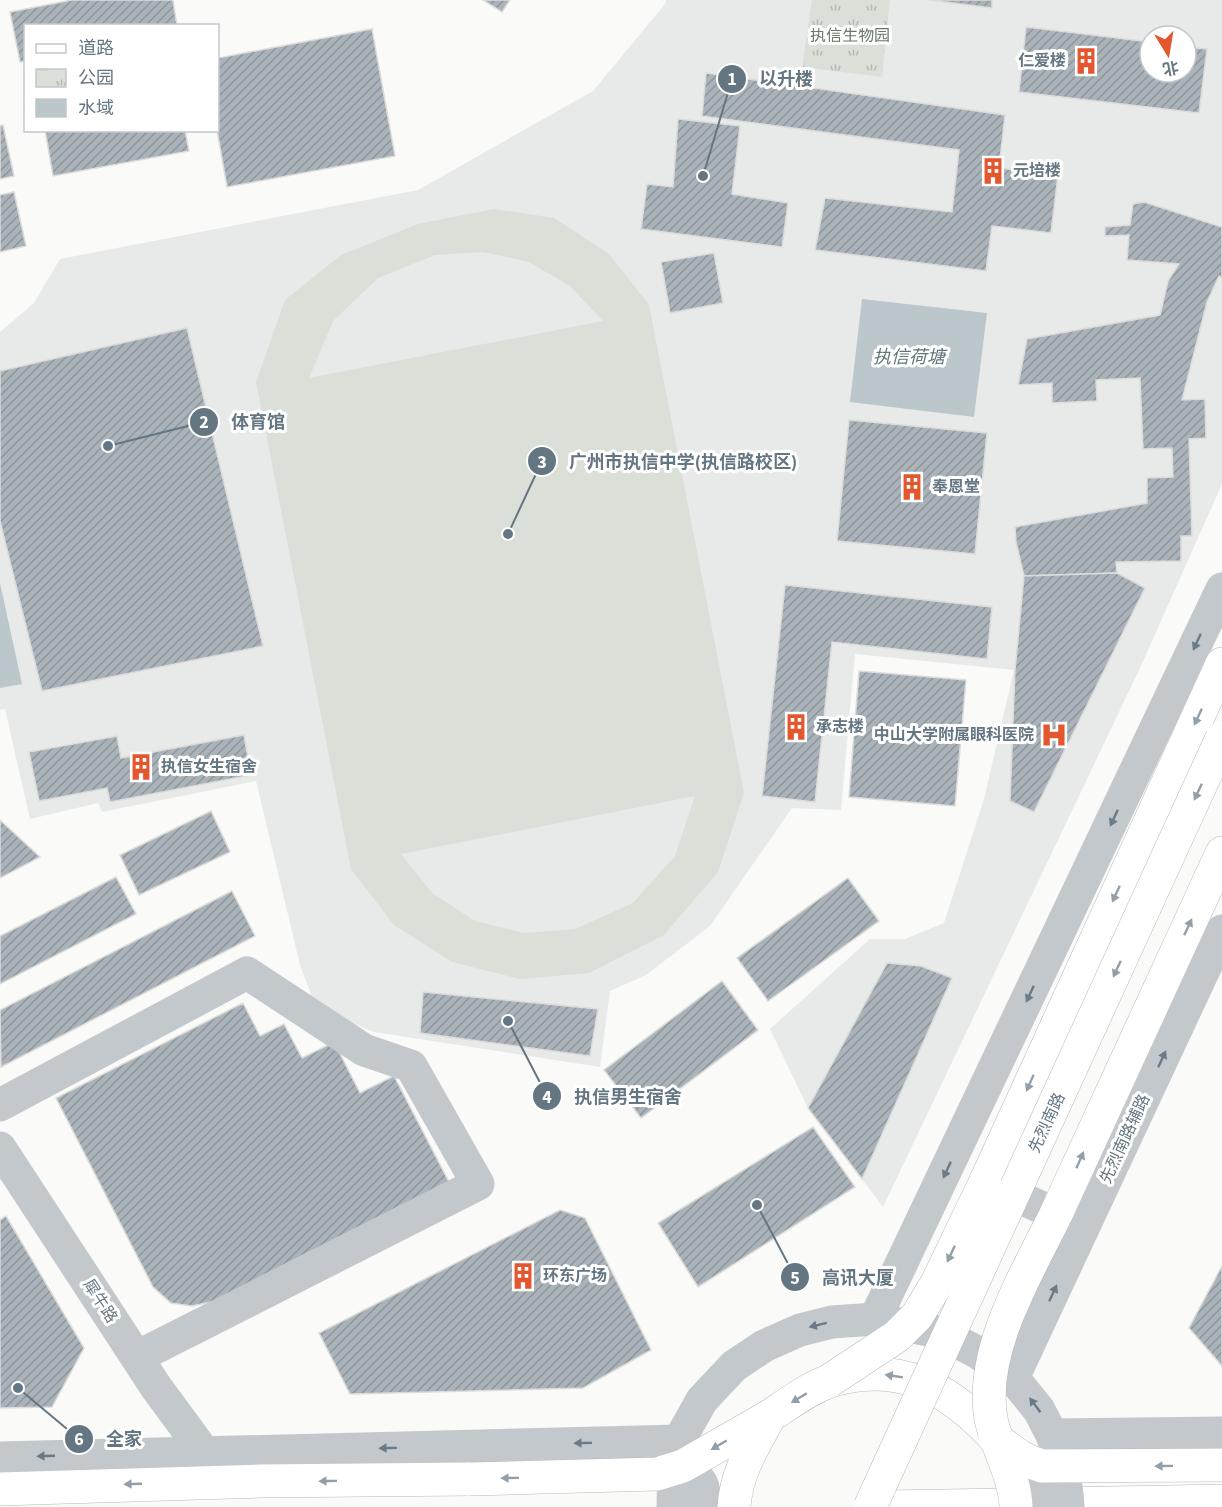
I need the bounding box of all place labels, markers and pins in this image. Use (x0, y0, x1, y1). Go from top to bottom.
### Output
building icon: 仁爱楼 (1071, 46, 1101, 76)
place label: 仁爱楼 (1018, 50, 1066, 72)
callout: 以升楼 (717, 61, 825, 97)
building icon: 元培楼 (978, 156, 1008, 186)
place label: 元培楼 (1013, 160, 1061, 182)
callout: 体育馆 (189, 404, 297, 440)
callout: 广州市执信中学(执信路校区) (527, 443, 809, 479)
building icon: 奉恩堂 (897, 472, 927, 502)
place label: 奉恩堂 (932, 476, 980, 498)
building icon: 承志楼 (781, 712, 811, 742)
place label: 承志楼 (816, 716, 864, 738)
hospital icon: 中山大学附属眼科医院 (1039, 720, 1069, 750)
place label: 中山大学附属眼科医院 (874, 724, 1034, 746)
building icon: 执信女生宿舍 (126, 752, 156, 782)
place label: 执信女生宿舍 (161, 756, 257, 778)
callout: 执信男生宿舍 (532, 1078, 694, 1114)
callout: 高讯大厦 (780, 1259, 906, 1295)
building icon: 环东广场 (508, 1261, 538, 1291)
place label: 环东广场 (543, 1265, 607, 1287)
callout: 全家 (64, 1421, 154, 1457)

